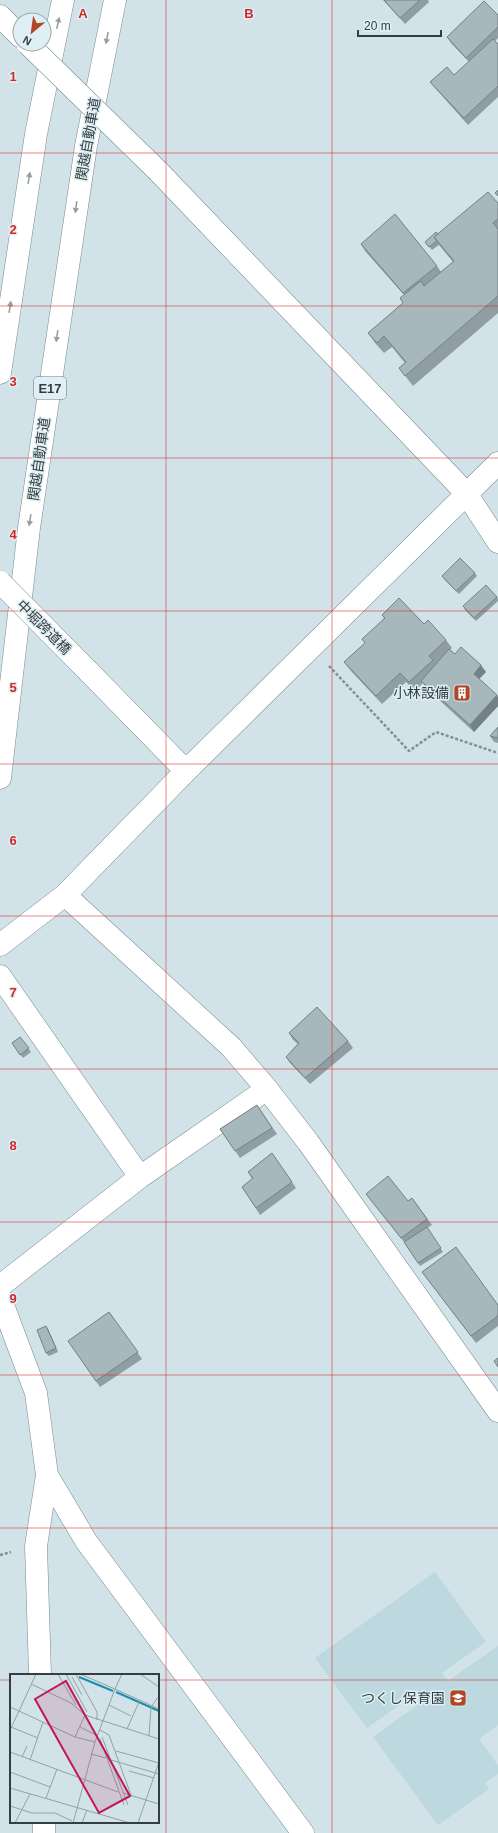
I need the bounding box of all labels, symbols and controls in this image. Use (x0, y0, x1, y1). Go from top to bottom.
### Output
text: A (78, 6, 88, 21)
text: B (244, 6, 254, 21)
north arrow (12, 12, 52, 52)
scale bar (358, 12, 441, 38)
one-way arrow (56, 17, 62, 29)
text: 20 m (364, 19, 391, 33)
one-way arrow (104, 32, 110, 44)
text: N (21, 34, 34, 48)
text: 1 (9, 69, 17, 84)
street label: 関越自動車道 (73, 96, 103, 182)
one-way arrow (26, 172, 32, 184)
one-way arrow (73, 201, 79, 213)
text: 2 (9, 222, 17, 237)
one-way arrow (7, 301, 13, 313)
one-way arrow (54, 330, 60, 342)
text: 3 (9, 374, 17, 389)
road number: E17 (34, 377, 66, 399)
street label: 関越自動車道 (25, 416, 53, 502)
one-way arrow (27, 514, 33, 526)
text: 4 (9, 527, 17, 542)
street label: 中堀跨道橋 (14, 597, 74, 657)
text: 5 (9, 680, 17, 695)
building icon: 小林設備 (452, 683, 472, 703)
place label: 小林設備 (393, 685, 449, 701)
text: 6 (9, 833, 17, 848)
text: 7 (9, 985, 17, 1000)
text: 8 (9, 1138, 17, 1153)
text: 9 (9, 1291, 17, 1306)
inset map (10, 1674, 159, 1823)
school or university icon: つくし保育園 (448, 1688, 468, 1708)
place label: つくし保育園 (361, 1690, 445, 1706)

